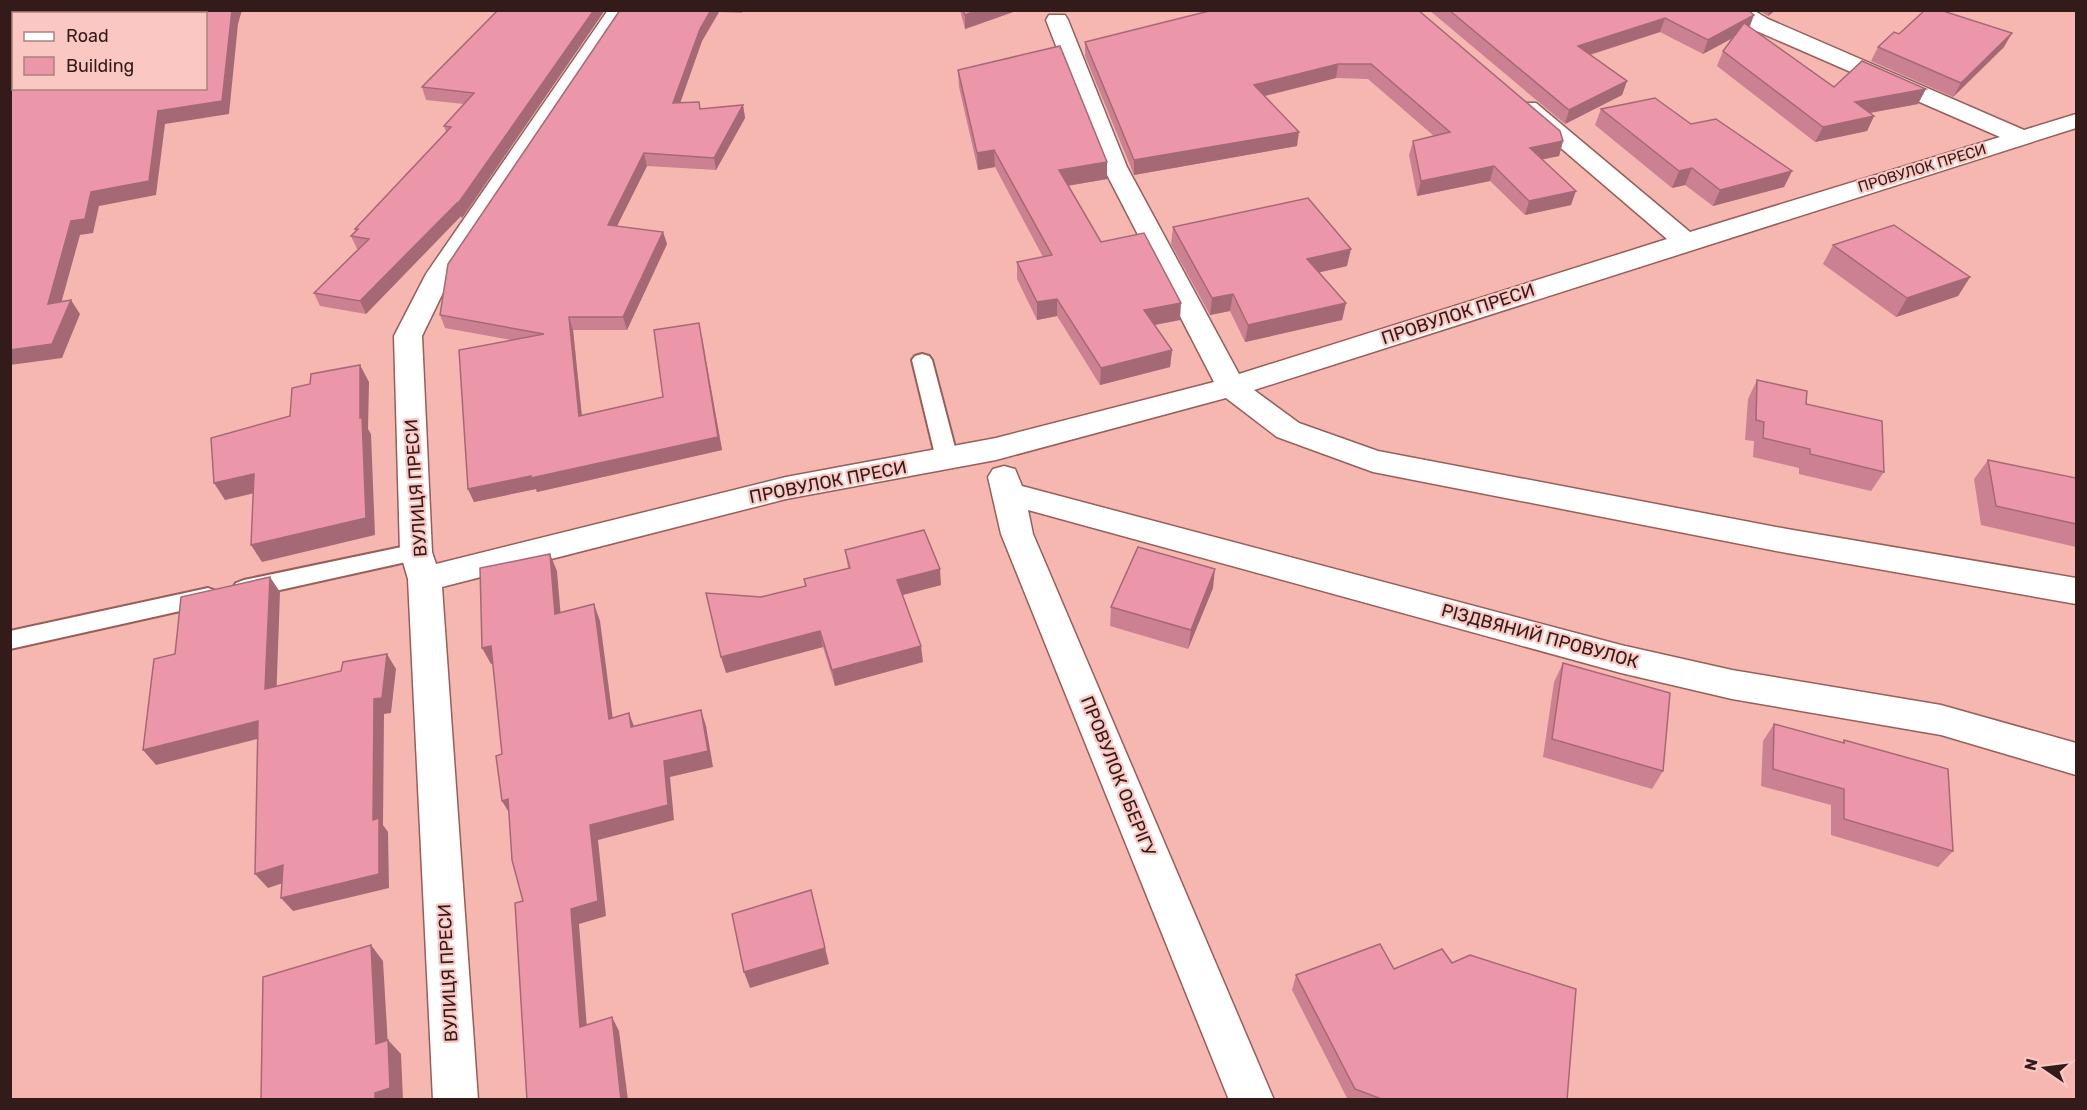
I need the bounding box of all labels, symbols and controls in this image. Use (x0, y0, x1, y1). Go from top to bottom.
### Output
legend (12, 12, 207, 90)
text: Road (66, 25, 109, 47)
text: Building (66, 55, 134, 77)
street label: ПРОВУЛОК ПРЕСИ (1856, 140, 1988, 196)
street label: ПРОВУЛОК ПРЕСИ (1379, 279, 1537, 349)
street label: ВУЛИЦЯ ПРЕСИ (400, 418, 432, 558)
street label: ПРОВУЛОК ПРЕСИ (747, 456, 909, 508)
street label: РІЗДВЯНИЙ ПРОВУЛОК (1439, 599, 1641, 673)
street label: ПРОВУЛОК ОБЕРІГУ (1076, 693, 1160, 860)
street label: ВУЛИЦЯ ПРЕСИ (433, 903, 463, 1043)
north arrow (2015, 1038, 2075, 1098)
text: N (2020, 1057, 2042, 1072)

